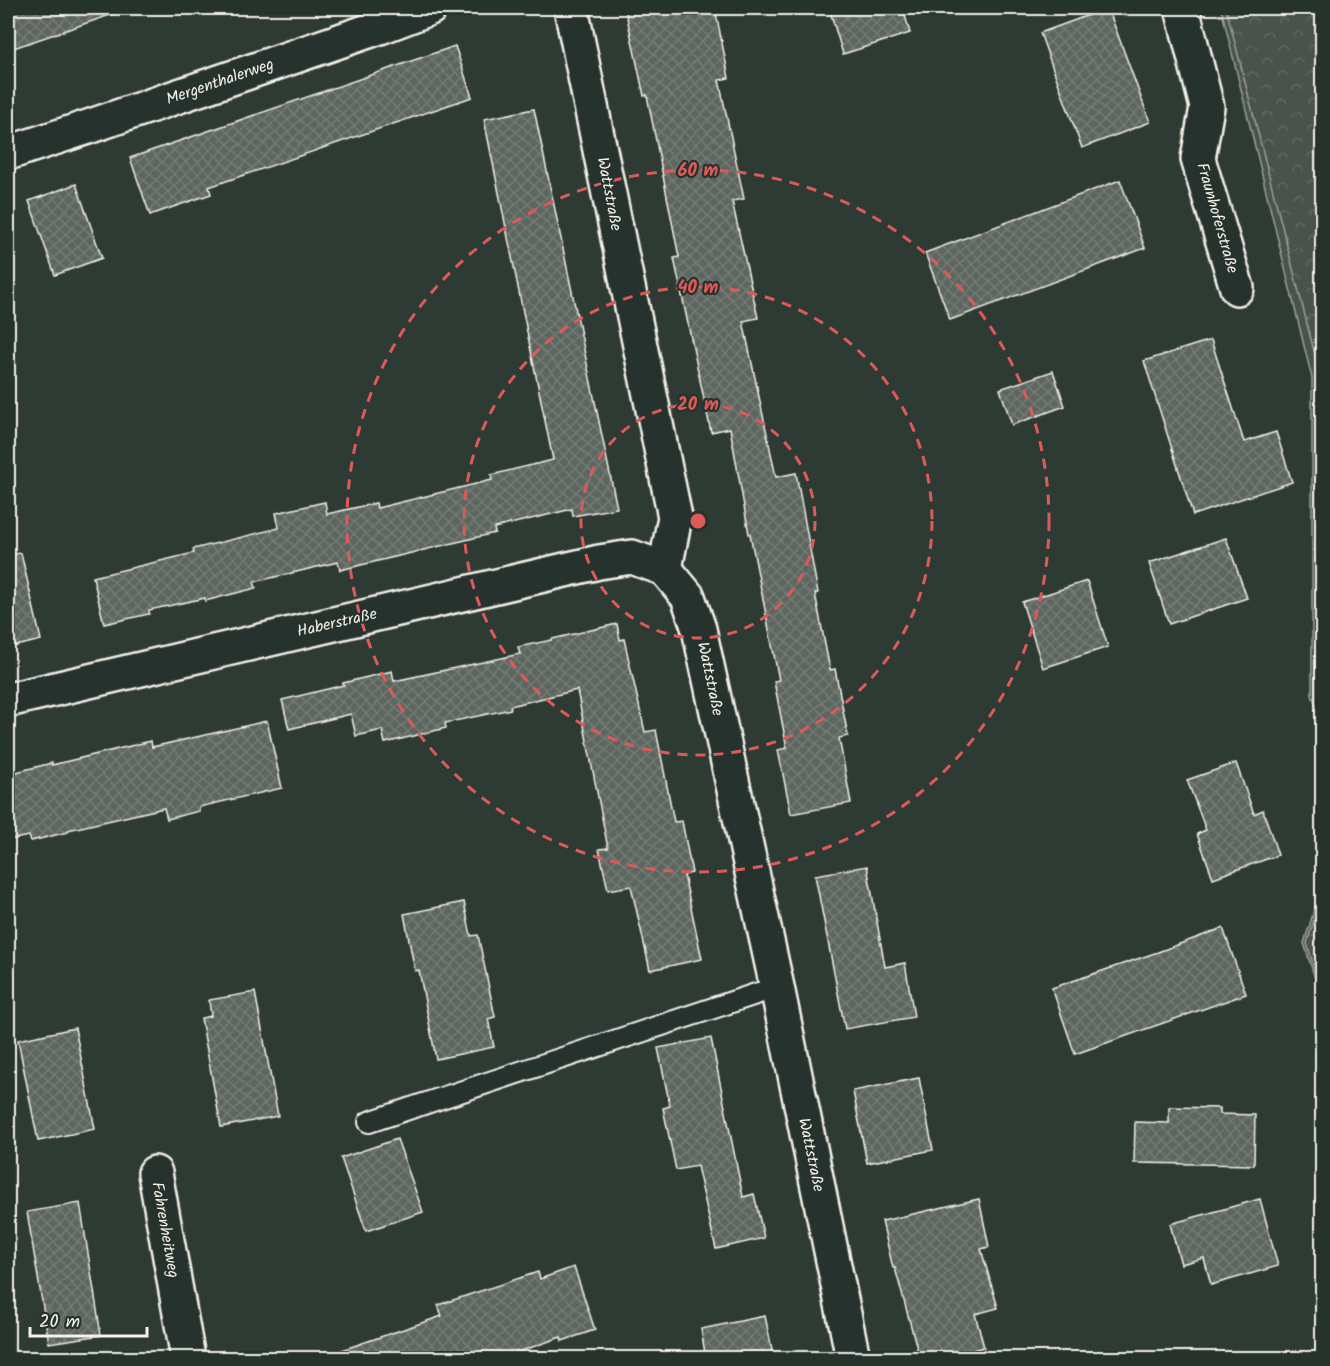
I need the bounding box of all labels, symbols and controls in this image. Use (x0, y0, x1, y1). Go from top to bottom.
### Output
street label: Mergenthalerweg (163, 52, 277, 112)
street label: Wattstraße (590, 155, 628, 233)
text: 60 m (678, 157, 719, 186)
street label: Fraunhoferstraße (1189, 160, 1245, 276)
text: 40 m (678, 274, 719, 303)
text: 20 m (677, 391, 719, 420)
centre of rings (688, 511, 708, 531)
street label: Haberstraße (294, 602, 380, 644)
street label: Wattstraße (690, 640, 730, 718)
street label: Wattstraße (791, 1116, 831, 1194)
street label: Fahrenheitweg (144, 1180, 186, 1280)
scale bar (30, 1300, 147, 1338)
text: 20 m (39, 1308, 80, 1337)

